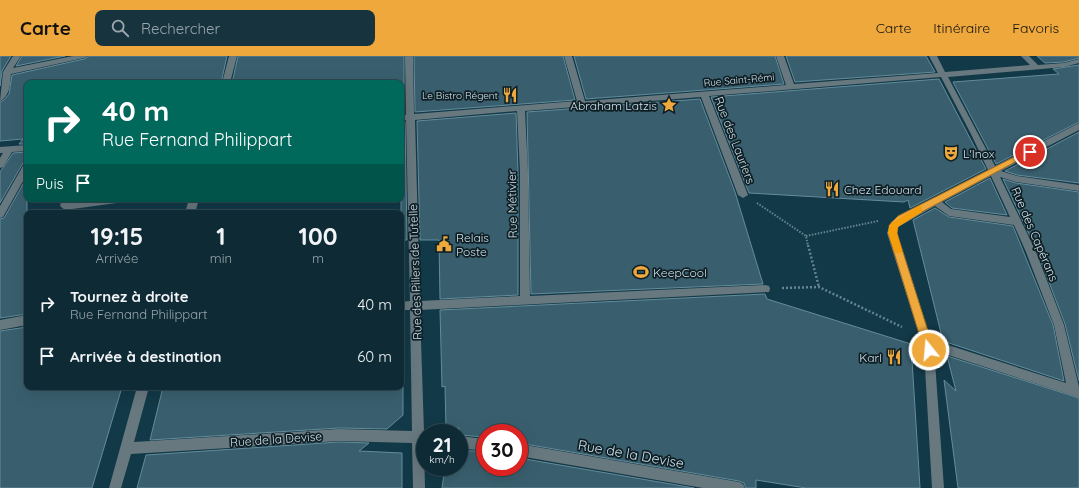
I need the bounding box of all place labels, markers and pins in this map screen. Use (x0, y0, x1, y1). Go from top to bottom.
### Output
restaurant icon: Le Bistro Régent (501, 86, 519, 104)
place label: Le Bistro Régent (422, 89, 499, 102)
place icon: Abraham Latzis (660, 96, 678, 114)
place label: Abraham Latzis (570, 98, 657, 113)
pin (1013, 135, 1047, 169)
theatre icon: L'Inox (942, 144, 960, 162)
place label: L'Inox (963, 146, 995, 161)
restaurant icon: Chez Edouard (823, 180, 841, 198)
place label: Chez Edouard (844, 182, 921, 197)
place label: Relais Poste (456, 230, 489, 259)
public building icon: Relais Poste (435, 235, 453, 253)
sports icon: KeepCool (632, 263, 650, 281)
place label: KeepCool (653, 265, 707, 280)
restaurant icon: Karl (885, 348, 903, 366)
place label: Karl (859, 350, 882, 365)

